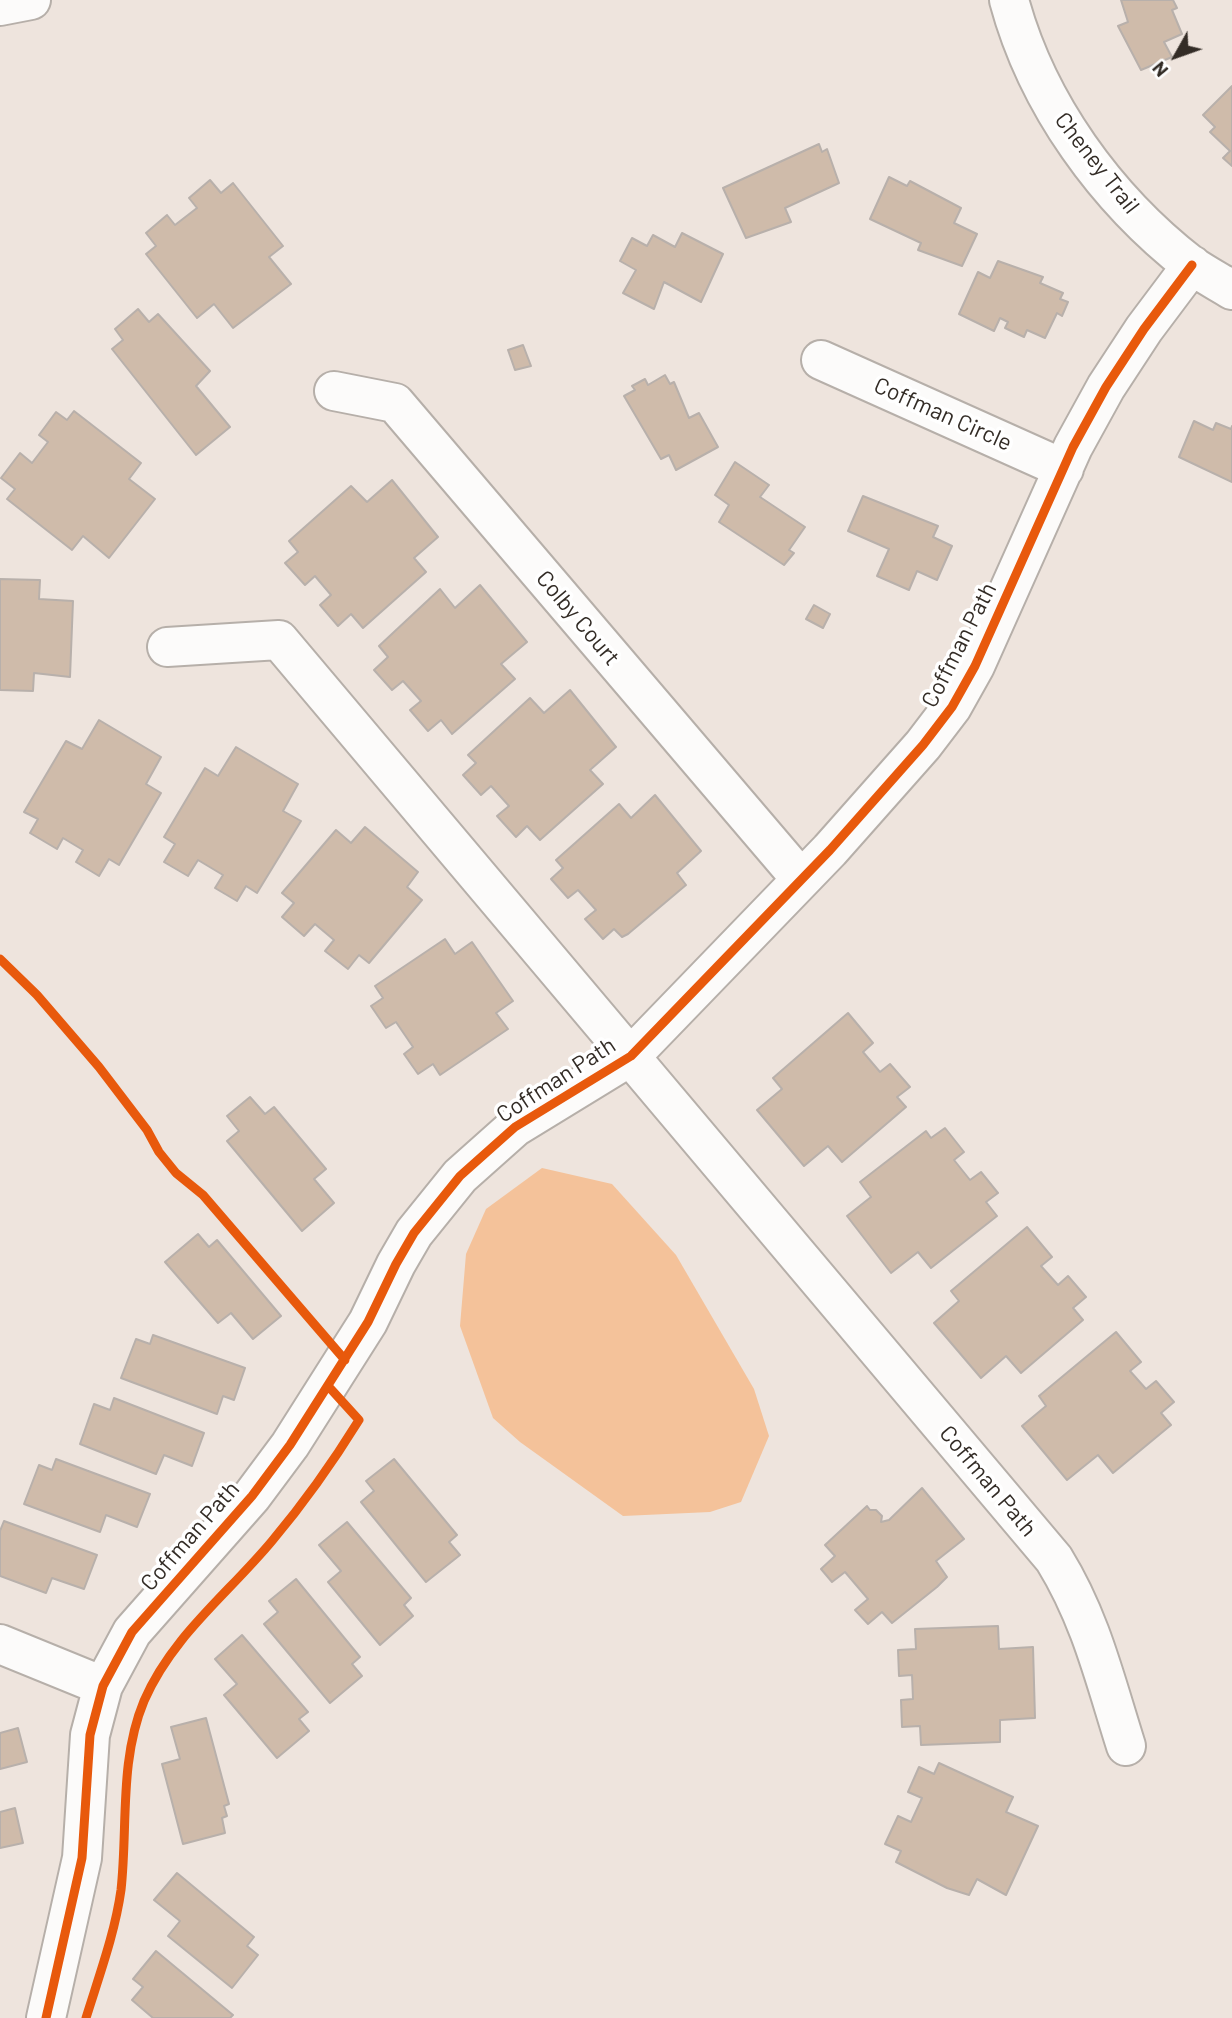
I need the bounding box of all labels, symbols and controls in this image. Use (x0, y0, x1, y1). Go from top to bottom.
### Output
north arrow (1141, 21, 1211, 91)
text: N (1147, 58, 1172, 82)
street label: Cheney Trail (1049, 107, 1145, 219)
street label: Coffman Circle (870, 371, 1016, 457)
street label: Colby Court (530, 565, 626, 671)
street label: Coffman Path (916, 578, 1002, 712)
street label: Coffman Path (491, 1031, 621, 1129)
street label: Coffman Path (934, 1420, 1042, 1542)
street label: Coffman Path (135, 1475, 245, 1597)

